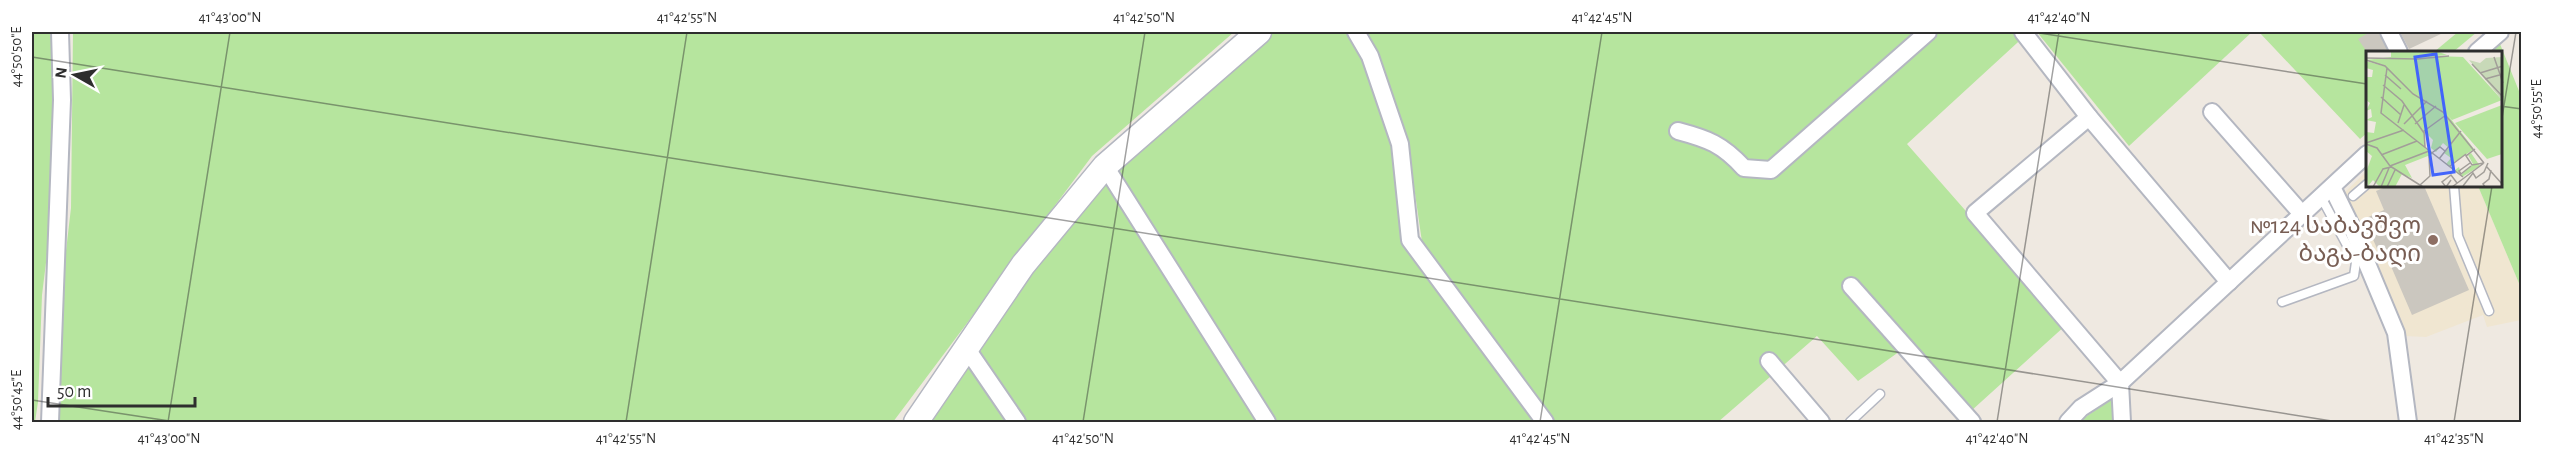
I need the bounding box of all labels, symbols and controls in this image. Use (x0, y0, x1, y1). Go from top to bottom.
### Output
text: 41°43'00"N (199, 10, 261, 25)
text: 41°42'55"N (657, 10, 717, 25)
text: 41°42'50"N (1113, 10, 1175, 25)
text: 41°42'45"N (1571, 10, 1633, 25)
text: 41°42'40"N (2028, 10, 2090, 25)
text: 44°50'50"E (9, 26, 24, 88)
north arrow (45, 45, 105, 105)
inset map (2366, 51, 2502, 188)
text: N (52, 66, 70, 80)
text: 44°50'55"E (2529, 79, 2544, 139)
place label: №124 საბავშვო ბაგა-ბაღი (2250, 214, 2421, 268)
marker: №124 საბავშვო ბაგა-ბაღი (2426, 233, 2440, 247)
text: 44°50'45"E (9, 370, 24, 430)
scale bar (48, 370, 195, 408)
text: 50 m (57, 383, 91, 401)
text: 41°43'00"N (138, 431, 200, 446)
text: 41°42'55"N (596, 431, 656, 446)
text: 41°42'50"N (1052, 431, 1114, 446)
text: 41°42'45"N (1509, 431, 1571, 446)
text: 41°42'40"N (1966, 431, 2028, 446)
text: 41°42'35"N (2424, 431, 2484, 446)

